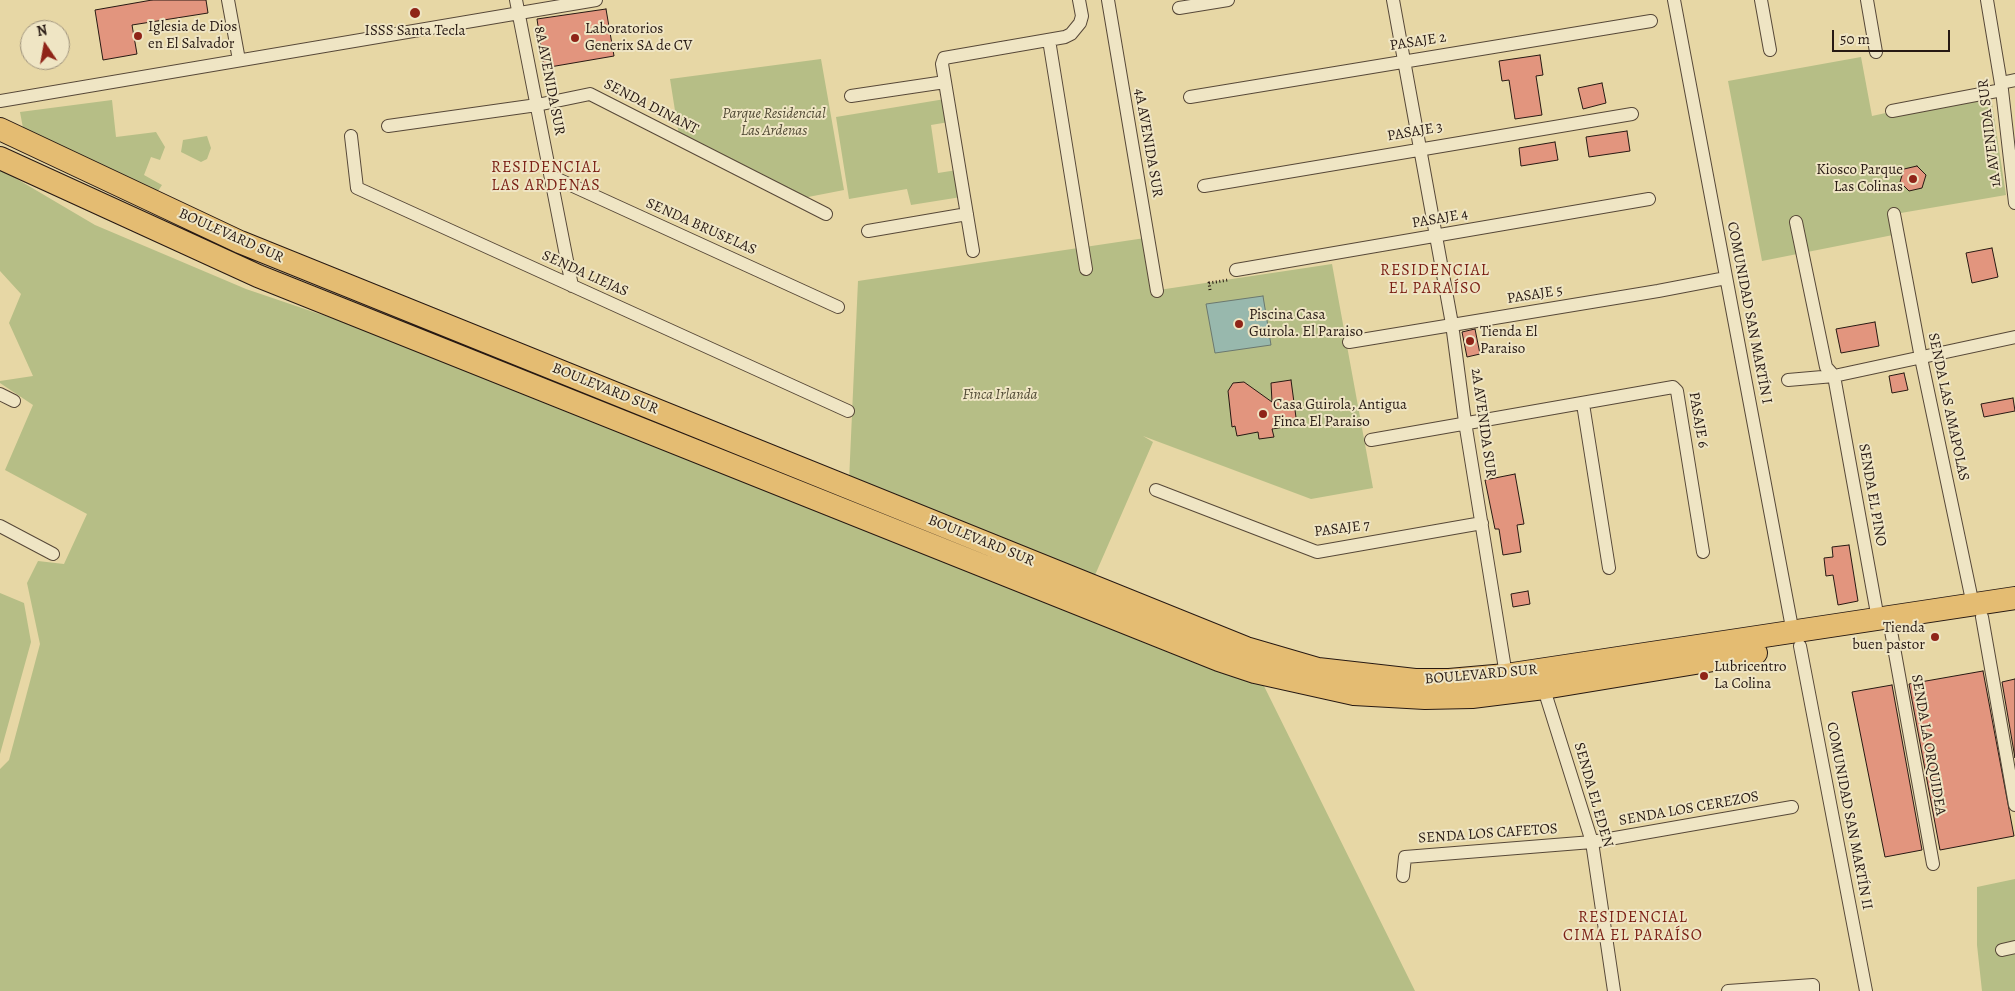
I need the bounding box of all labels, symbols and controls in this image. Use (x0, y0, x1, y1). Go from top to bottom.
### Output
marker: ISSS Santa Tecla (408, 6, 422, 20)
place label: Iglesia de Dios en El Salvador (148, 18, 237, 53)
north arrow (20, 20, 70, 70)
text: N (35, 20, 49, 41)
place label: Laboratorios Generix SA de CV (585, 20, 692, 55)
scale bar (1835, 20, 1952, 52)
place label: ISSS Santa Tecla (364, 22, 466, 40)
street label: 8A AVENIDA SUR (530, 25, 568, 137)
street label: PASAJE 2 (1388, 29, 1448, 55)
text: 50 m (1840, 29, 1870, 49)
marker: Iglesia de Dios en El Salvador (132, 30, 144, 42)
marker: Laboratorios Generix SA de CV (569, 32, 581, 44)
street label: SENDA DINANT (601, 75, 701, 139)
street label: 1A AVENIDA SUR (1974, 78, 2006, 188)
street label: 4A AVENIDA SUR (1130, 87, 1166, 199)
park label: Parque Residencial Las Ardenas (722, 105, 826, 140)
street label: PASAJE 3 (1386, 118, 1444, 146)
district label: RESIDENCIAL LAS ARDENAS (490, 158, 602, 196)
place label: Kiosco Parque Las Colinas (1816, 161, 1903, 196)
marker: Kiosco Parque Las Colinas (1907, 173, 1919, 185)
street label: SENDA BRUSELAS (643, 195, 759, 259)
street label: BOULEVARD SUR (176, 205, 286, 267)
street label: PASAJE 4 (1411, 205, 1469, 233)
street label: COMUNIDAD SAN MARTÍN I (1722, 220, 1776, 406)
street label: SENDA LIEJAS (539, 247, 631, 301)
district label: RESIDENCIAL EL PARAÍSO (1379, 261, 1491, 299)
street label: PASAJE 5 (1506, 282, 1564, 308)
place label: Piscina Casa Guirola. El Paraiso (1249, 306, 1363, 341)
marker: Piscina Casa Guirola. El Paraiso (1233, 318, 1245, 330)
place label: Tienda El Paraiso (1480, 323, 1537, 358)
street label: SENDA LAS AMAPOLAS (1924, 331, 1972, 483)
marker: Tienda El Paraiso (1464, 335, 1476, 347)
street label: BOULEVARD SUR (549, 359, 661, 419)
street label: 2A AVENIDA SUR (1466, 367, 1500, 479)
park label: Finca Irlanda (962, 386, 1038, 404)
street label: PASAJE 6 (1684, 391, 1712, 449)
place label: Casa Guirola, Antigua Finca El Paraiso (1273, 396, 1407, 431)
marker: Casa Guirola, Antigua Finca El Paraiso (1257, 408, 1269, 420)
street label: SENDA EL PINO (1854, 442, 1890, 548)
street label: BOULEVARD SUR (925, 511, 1037, 571)
street label: PASAJE 7 (1313, 517, 1371, 541)
place label: Tienda buen pastor (1852, 619, 1925, 654)
marker: Tienda buen pastor (1929, 631, 1941, 643)
place label: Lubricentro La Colina (1714, 658, 1786, 693)
street label: BOULEVARD SUR (1424, 661, 1538, 689)
marker: Lubricentro La Colina (1698, 670, 1710, 682)
street label: SENDA LA ORQUIDEA (1907, 673, 1949, 817)
street label: COMUNIDAD SAN MARTÍN II (1822, 721, 1876, 911)
street label: SENDA EL EDEN (1569, 741, 1617, 849)
street label: SENDA LOS CEREZOS (1618, 788, 1760, 830)
street label: SENDA LOS CAFETOS (1418, 820, 1558, 848)
district label: RESIDENCIAL CIMA EL PARAÍSO (1561, 908, 1705, 946)

